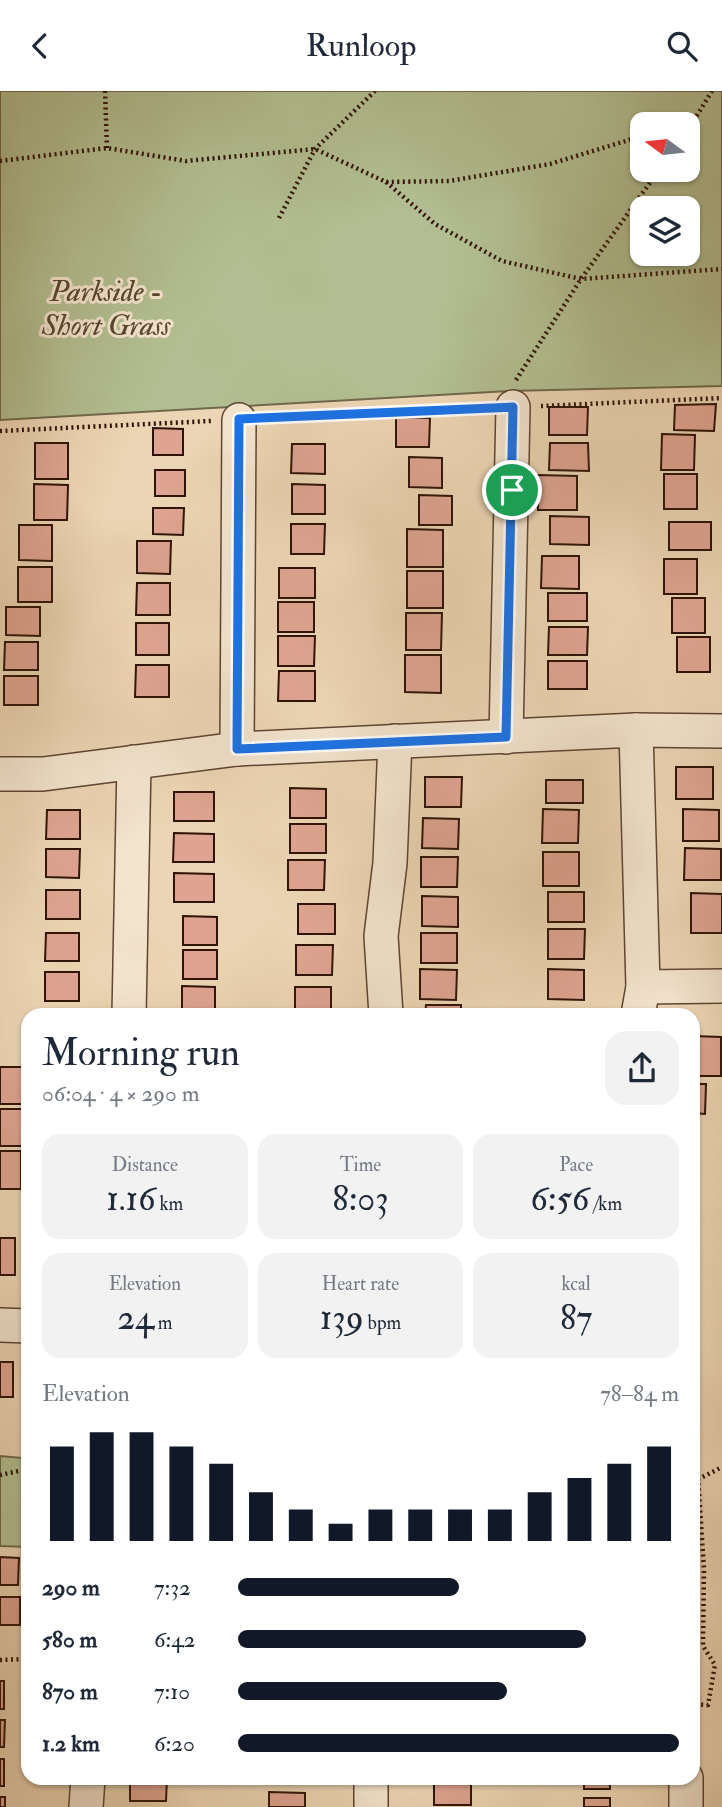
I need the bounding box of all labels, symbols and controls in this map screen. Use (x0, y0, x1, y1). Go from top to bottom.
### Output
text: Runloop (306, 26, 416, 66)
icon: back (21, 27, 59, 65)
icon: search (663, 27, 701, 65)
north arrow (630, 112, 700, 182)
map controls (630, 112, 700, 266)
button: layers (630, 196, 700, 266)
park label: Parkside - Short Grass (41, 273, 171, 344)
pin (482, 460, 542, 520)
icon: arrive (493, 471, 531, 509)
text: Morning run (42, 1029, 240, 1077)
button: share (605, 1031, 679, 1105)
text: 06:04 · 4 × 290 m (42, 1079, 200, 1108)
text: Distance (112, 1153, 178, 1177)
text: Time (340, 1153, 381, 1177)
text: Pace (559, 1153, 593, 1177)
text: 1.16 (106, 1177, 156, 1221)
text: 8:03 (332, 1177, 389, 1221)
text: 6:56 (530, 1177, 589, 1221)
text: km (156, 1192, 183, 1216)
text: /km (589, 1192, 622, 1216)
text: Elevation (109, 1272, 181, 1296)
text: Heart rate (322, 1272, 399, 1296)
text: kcal (562, 1272, 591, 1296)
text: 24 (117, 1296, 154, 1340)
text: 139 (320, 1296, 364, 1340)
text: 87 (560, 1296, 592, 1340)
text: m (154, 1311, 173, 1335)
text: bpm (364, 1311, 401, 1335)
text: Elevation (42, 1379, 130, 1408)
text: 78–84 m (600, 1379, 679, 1408)
text: 290 m (42, 1573, 100, 1602)
text: 7:32 (154, 1573, 191, 1602)
text: 580 m (42, 1625, 97, 1654)
text: 6:42 (154, 1625, 195, 1654)
text: 870 m (42, 1677, 98, 1706)
text: 7:10 (154, 1677, 190, 1706)
text: 1.2 km (42, 1729, 100, 1758)
text: 6:20 (154, 1729, 195, 1758)

